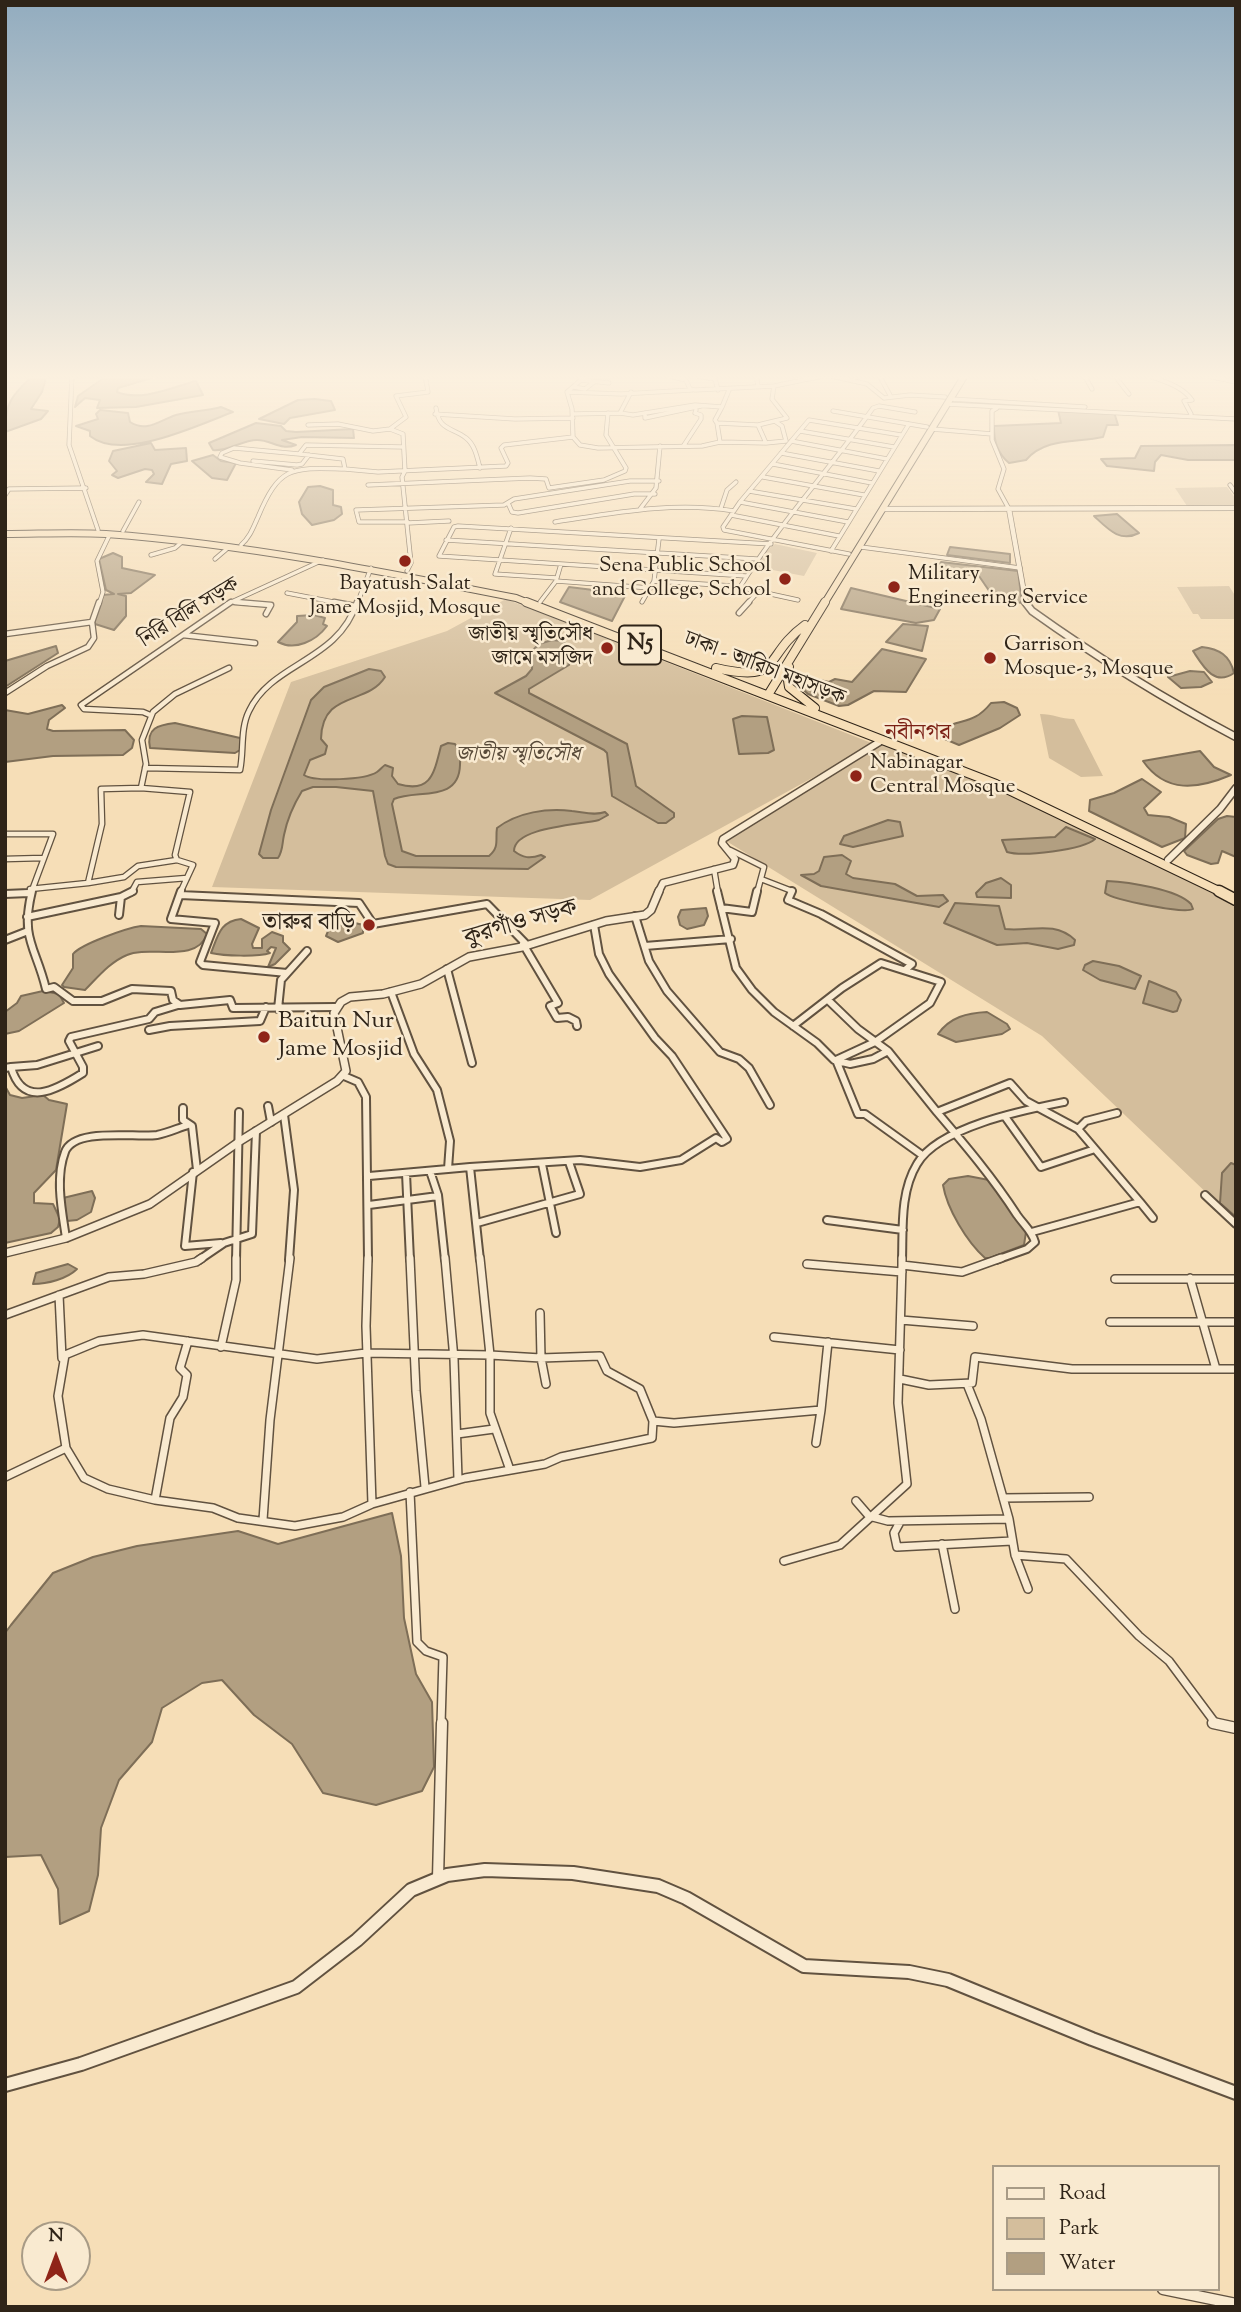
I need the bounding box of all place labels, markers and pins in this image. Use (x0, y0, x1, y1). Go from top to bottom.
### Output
marker: Bayatush Salat Jame Mosjid, Mosque (397, 553, 413, 569)
place label: Sena Public School and College, School (592, 554, 771, 604)
place label: Military Engineering Service (908, 562, 1088, 612)
marker: Sena Public School and College, School (777, 571, 793, 587)
place label: Bayatush Salat Jame Mosjid, Mosque (309, 572, 501, 622)
marker: Military Engineering Service (886, 579, 902, 595)
place label: জাতীয় স্মৃতিসৌধ জামে মসজিদ (468, 623, 593, 673)
place label: Garrison Mosque-3, Mosque (1004, 633, 1174, 683)
marker: জাতীয় স্মৃতিসৌধ জামে মসজিদ (599, 640, 615, 656)
marker: Garrison Mosque-3, Mosque (982, 650, 998, 666)
place label: Nabinagar Central Mosque (870, 751, 1016, 801)
marker: Nabinagar Central Mosque (848, 768, 864, 784)
place label: তারুর বাড়ি (262, 911, 355, 939)
marker: তারুর বাড়ি (361, 917, 377, 933)
place label: Baitun Nur Jame Mosjid (278, 1009, 403, 1065)
marker: Baitun Nur Jame Mosjid (256, 1029, 272, 1045)

